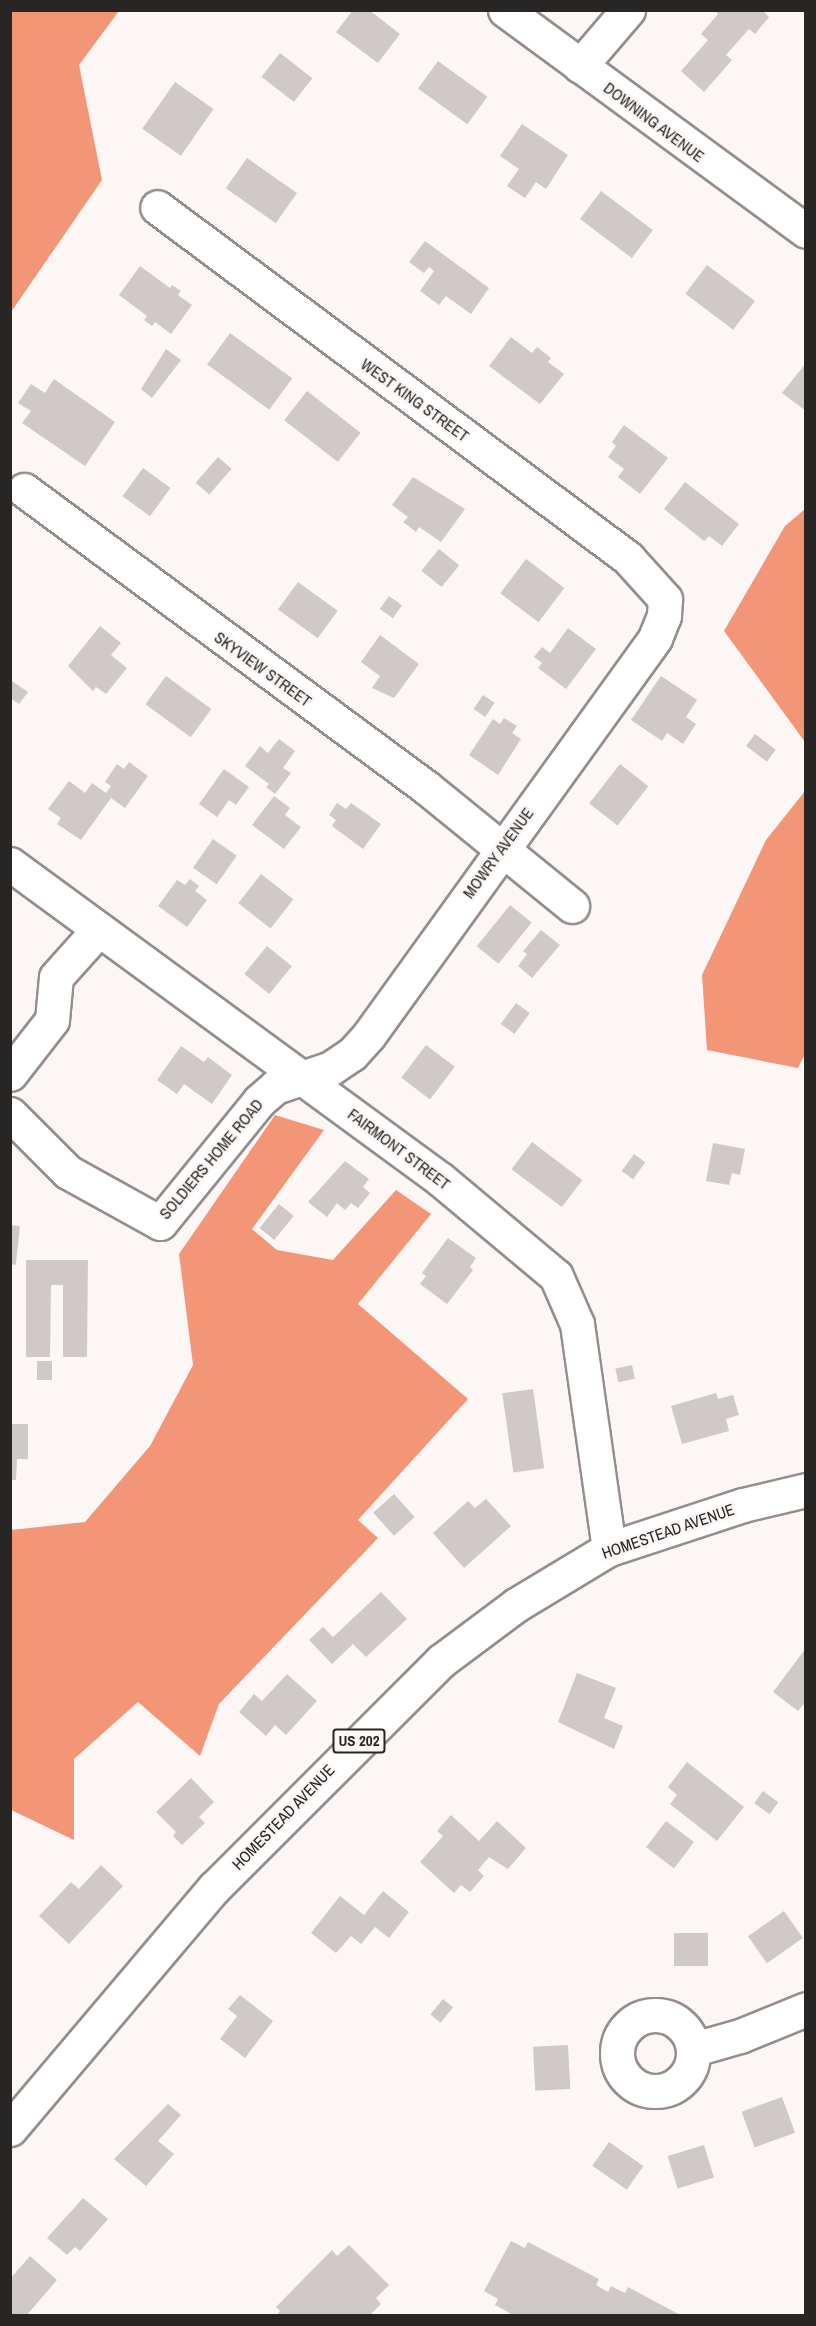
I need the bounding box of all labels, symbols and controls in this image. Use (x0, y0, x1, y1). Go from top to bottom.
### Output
street label: DOWNING AVENUE (600, 78, 708, 166)
street label: WEST KING STREET (357, 354, 473, 446)
street label: SKYVIEW STREET (211, 627, 315, 711)
street label: MOWRY AVENUE (458, 804, 538, 902)
street label: SOLDIERS HOME ROAD (155, 1095, 267, 1223)
street label: FAIRMONT STREET (344, 1104, 454, 1194)
street label: HOMESTEAD AVENUE (599, 1499, 737, 1563)
road number: US 202 (332, 1729, 386, 1753)
street label: HOMESTEAD AVENUE (228, 1760, 338, 1874)

